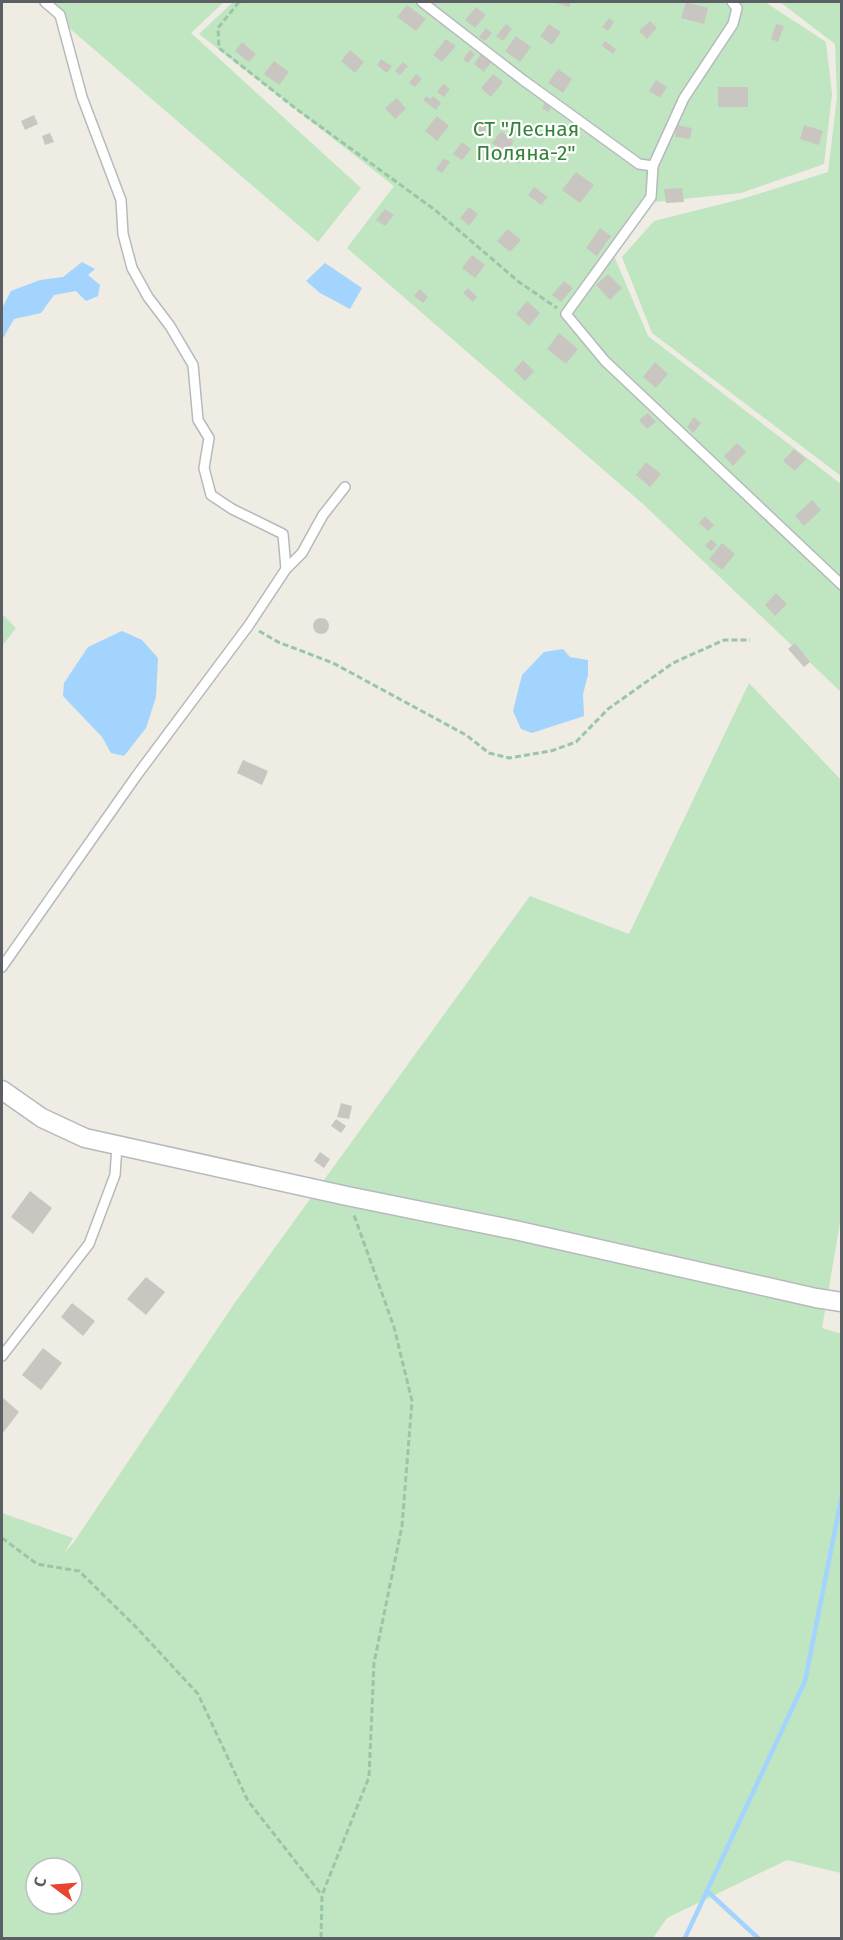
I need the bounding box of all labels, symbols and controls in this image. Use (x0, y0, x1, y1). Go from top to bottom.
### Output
park label: СТ "Лесная Поляна-2" (473, 116, 579, 166)
north arrow (24, 1856, 84, 1916)
text: С (30, 1874, 51, 1889)

